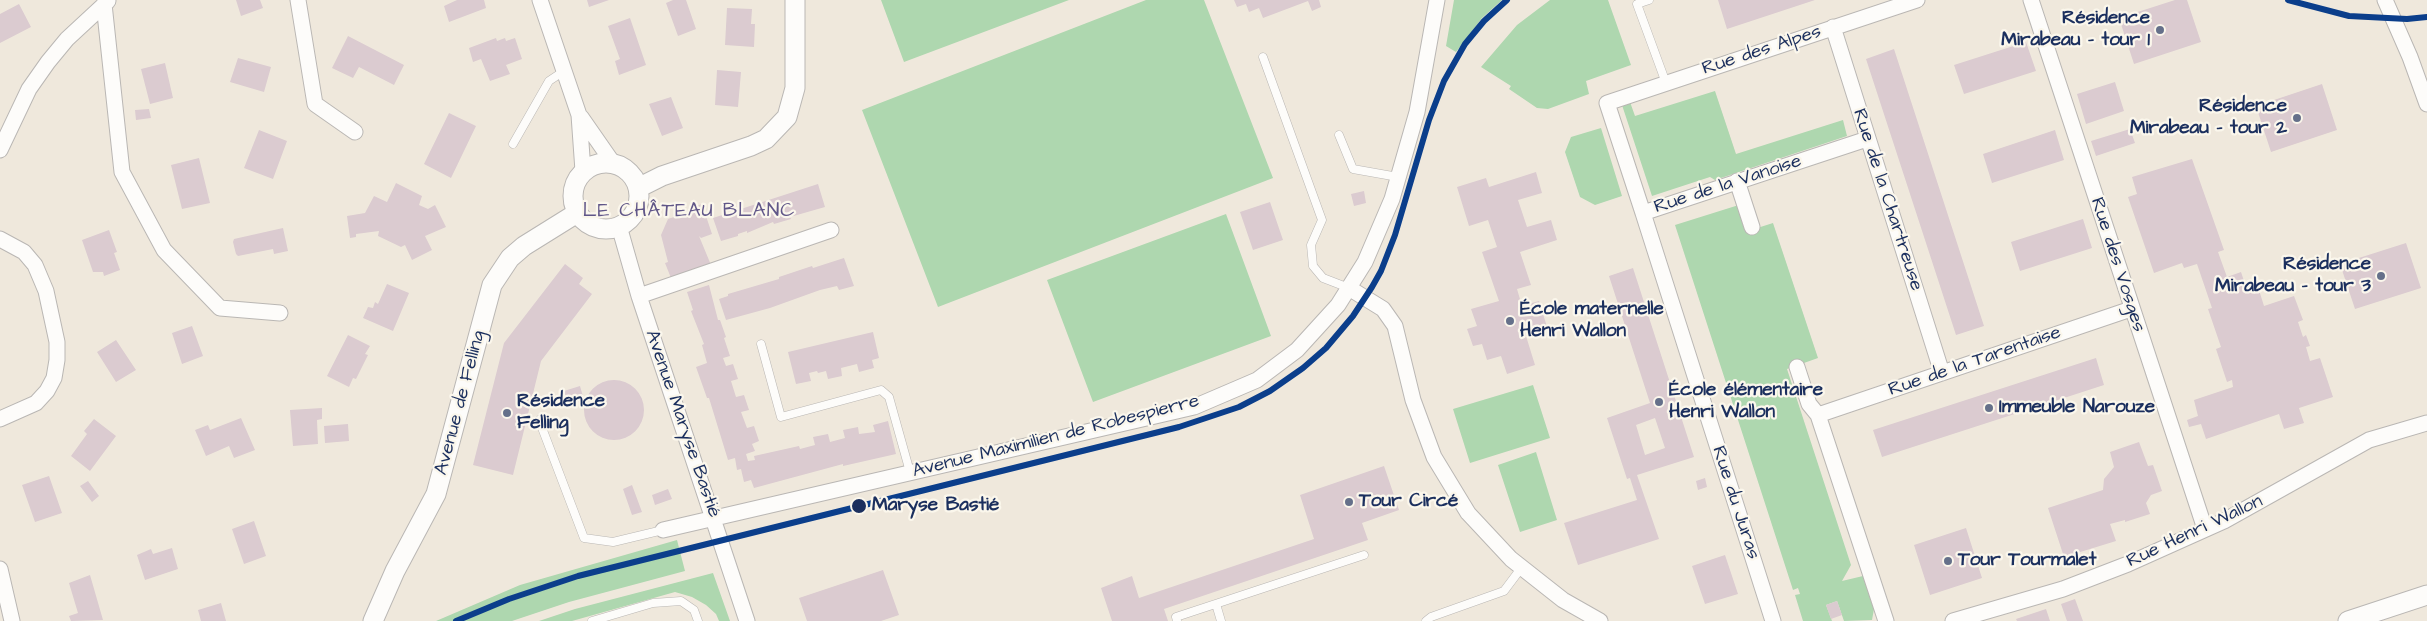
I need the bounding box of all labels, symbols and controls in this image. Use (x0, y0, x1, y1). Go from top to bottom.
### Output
place label: Résidence Mirabeau - tour 1 (2001, 8, 2150, 52)
street label: Rue des Alpes (1700, 21, 1824, 81)
marker: Résidence Mirabeau - tour 1 (2154, 24, 2166, 36)
place label: Résidence Mirabeau - tour 2 (2130, 96, 2287, 140)
street label: Rue de la Chartreuse (1847, 106, 1927, 294)
marker: Résidence Mirabeau - tour 2 (2291, 112, 2303, 124)
street label: Rue de la Vanoise (1652, 150, 1804, 220)
street label: Rue des Vosges (2085, 195, 2149, 335)
district label: LE CHÂTEAU BLANC (581, 200, 797, 224)
place label: Résidence Mirabeau - tour 3 (2215, 254, 2371, 298)
marker: Résidence Mirabeau - tour 3 (2375, 270, 2387, 282)
place label: École maternelle Henri Wallon (1520, 299, 1664, 343)
marker: École maternelle Henri Wallon (1504, 315, 1516, 327)
street label: Rue de la Tarentaise (1886, 322, 2064, 402)
street label: Avenue Maryse Bastié (639, 327, 725, 521)
street label: Avenue de Felling (431, 328, 491, 478)
place label: École élémentaire Henri Wallon (1669, 380, 1823, 424)
street label: Avenue Maximilien de Robespierre (910, 390, 1202, 484)
place label: Résidence Felling (517, 391, 605, 435)
marker: École élémentaire Henri Wallon (1653, 396, 1665, 408)
place label: Immeuble Narouze (1999, 397, 2155, 419)
marker: Immeuble Narouze (1983, 402, 1995, 414)
marker: Résidence Felling (501, 407, 513, 419)
street label: Rue du Juras (1706, 444, 1764, 562)
place label: Tour Circé (1359, 491, 1458, 513)
street label: Rue Henri Wallon (2124, 491, 2266, 573)
place label: Maryse Bastié (872, 495, 999, 517)
marker: Tour Circé (1343, 496, 1355, 508)
marker: Maryse Bastié (850, 497, 868, 515)
place label: Tour Tourmalet (1958, 550, 2096, 572)
marker: Tour Tourmalet (1942, 555, 1954, 567)

